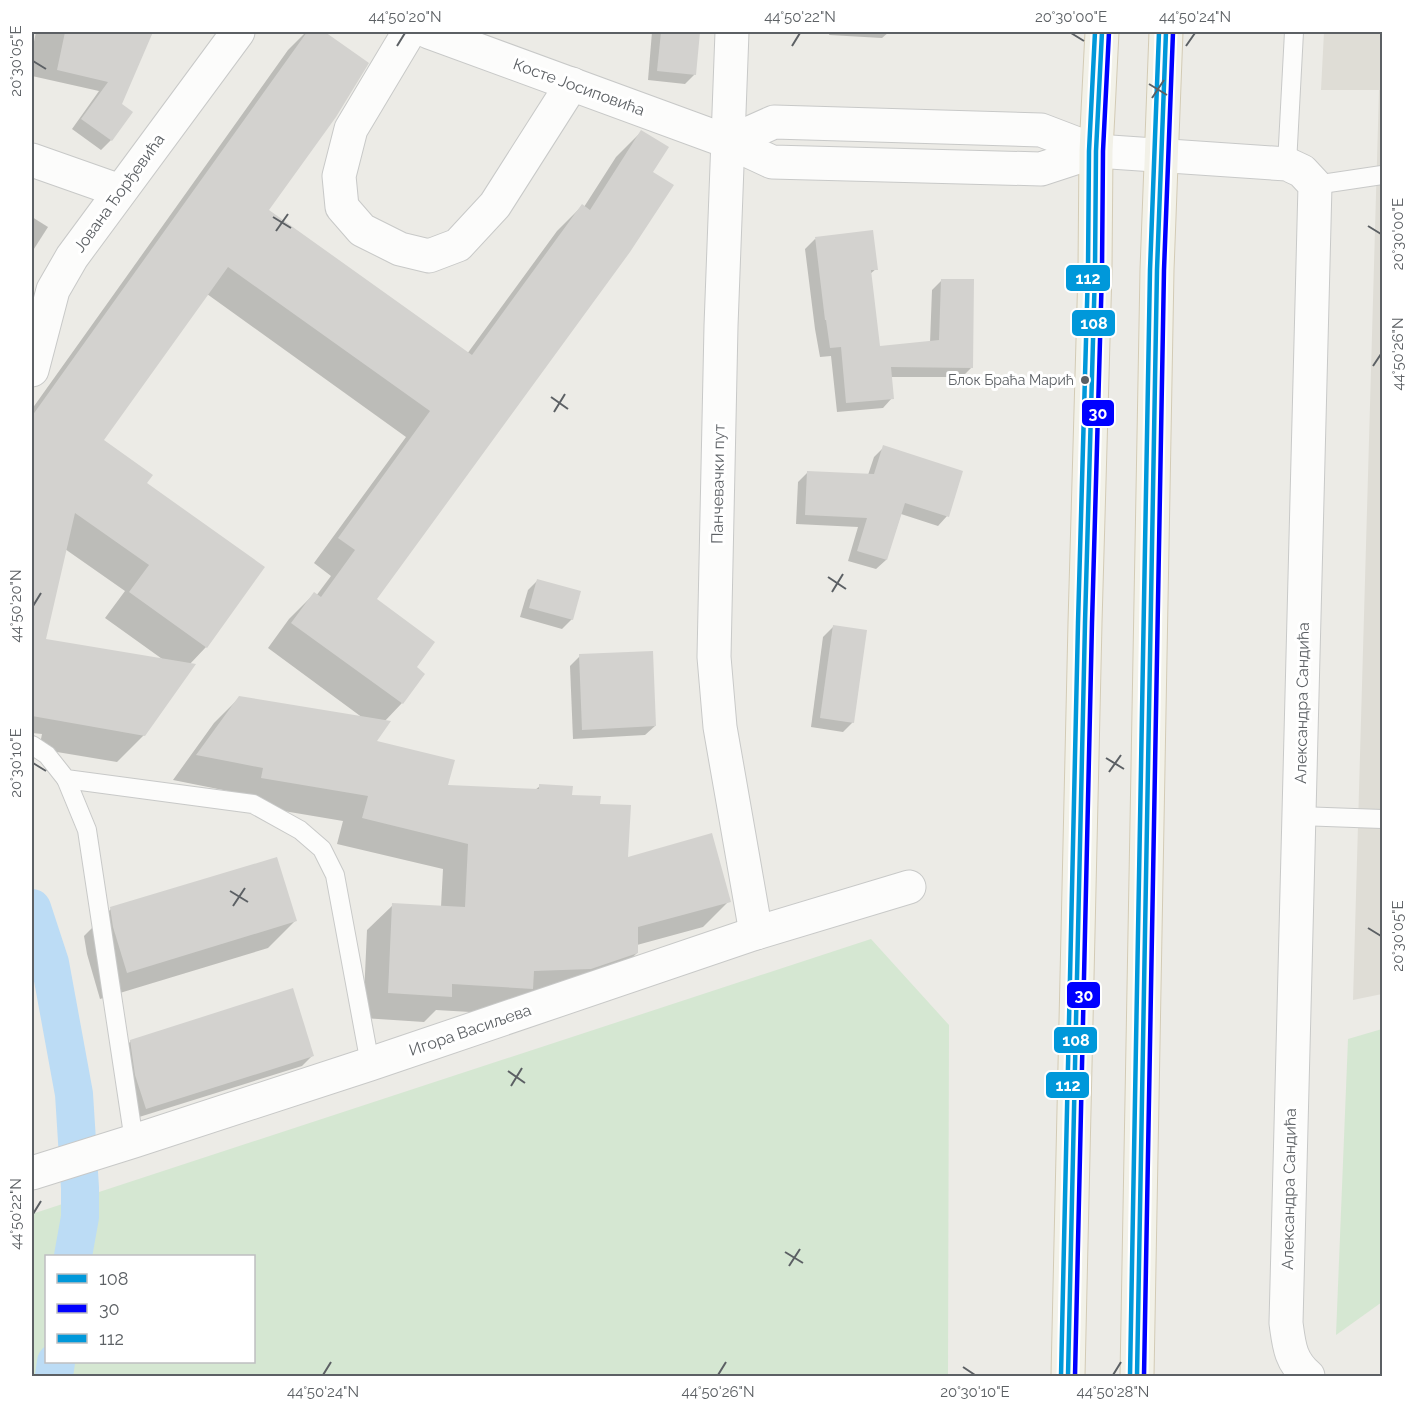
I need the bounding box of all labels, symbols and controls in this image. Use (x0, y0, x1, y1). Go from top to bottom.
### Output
text: 44°50'20"N (368, 8, 442, 26)
text: 44°50'22"N (764, 8, 836, 26)
text: 20°30'00"E (1035, 8, 1107, 26)
text: 44°50'24"N (1159, 8, 1231, 26)
text: 20°30'05"E (7, 25, 25, 97)
street label: Косте Јосиповића (511, 54, 647, 120)
street label: Јована Ђорђевића (70, 130, 168, 256)
text: 20°30'00"E (1389, 198, 1407, 270)
line badge: 112 (1065, 264, 1111, 292)
text: 112 (1076, 269, 1100, 288)
line badge: 108 (1071, 309, 1116, 337)
text: 108 (1080, 314, 1108, 333)
text: 44°50'26"N (1389, 318, 1407, 390)
place label: Блок Браћа Марић (948, 372, 1074, 388)
marker: Блок Браћа Марић (1079, 374, 1091, 386)
line badge: 30 (1081, 399, 1115, 427)
text: 30 (1089, 404, 1108, 423)
street label: Панчевачки пут (707, 423, 729, 544)
text: 44°50'20"N (7, 569, 25, 643)
street label: Александра Сандића (1291, 622, 1313, 784)
text: 20°30'10"E (7, 728, 25, 798)
text: 20°30'05"E (1389, 900, 1407, 972)
line badge: 30 (1066, 981, 1101, 1009)
text: 30 (1075, 986, 1094, 1005)
street label: Игора Васиљева (406, 1000, 534, 1060)
line badge: 108 (1053, 1026, 1098, 1054)
text: 108 (1062, 1031, 1090, 1050)
line badge: 112 (1045, 1071, 1090, 1099)
text: 112 (1056, 1076, 1080, 1095)
street label: Александра Сандића (1278, 1108, 1300, 1270)
text: 44°50'22"N (7, 1178, 25, 1250)
legend (45, 1255, 255, 1363)
text: 108 (99, 1268, 128, 1289)
text: 30 (99, 1298, 120, 1319)
text: 112 (99, 1328, 124, 1349)
text: 44°50'24"N (287, 1383, 359, 1401)
text: 44°50'26"N (682, 1383, 754, 1401)
text: 20°30'10"E (940, 1383, 1010, 1401)
text: 44°50'28"N (1077, 1383, 1149, 1401)

